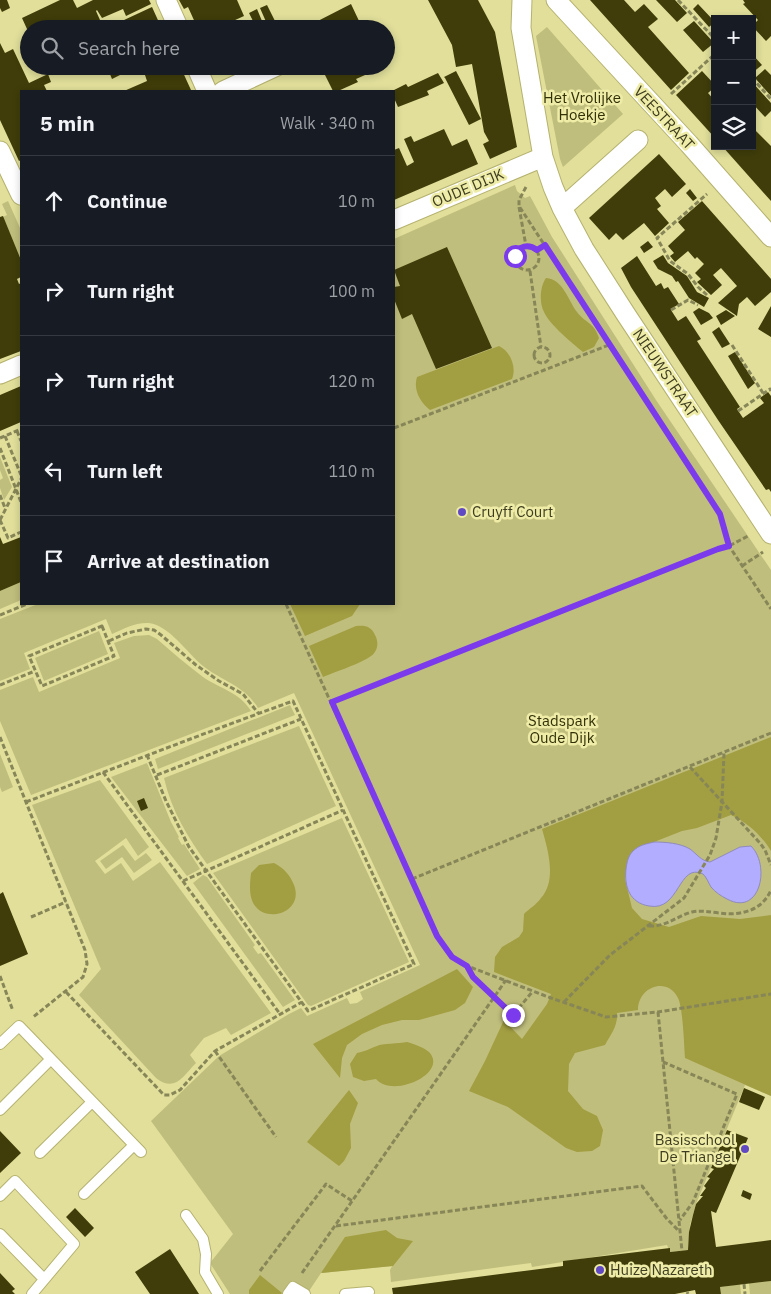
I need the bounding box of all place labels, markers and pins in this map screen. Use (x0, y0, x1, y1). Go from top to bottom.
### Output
place label: Cruyff Court (472, 502, 553, 521)
marker: Cruyff Court (456, 506, 468, 518)
place label: Basisschool De Triangel (655, 1130, 735, 1166)
marker: Basisschool De Triangel (739, 1143, 751, 1155)
place label: Huize Nazareth (610, 1260, 713, 1279)
marker: Huize Nazareth (594, 1264, 606, 1276)

